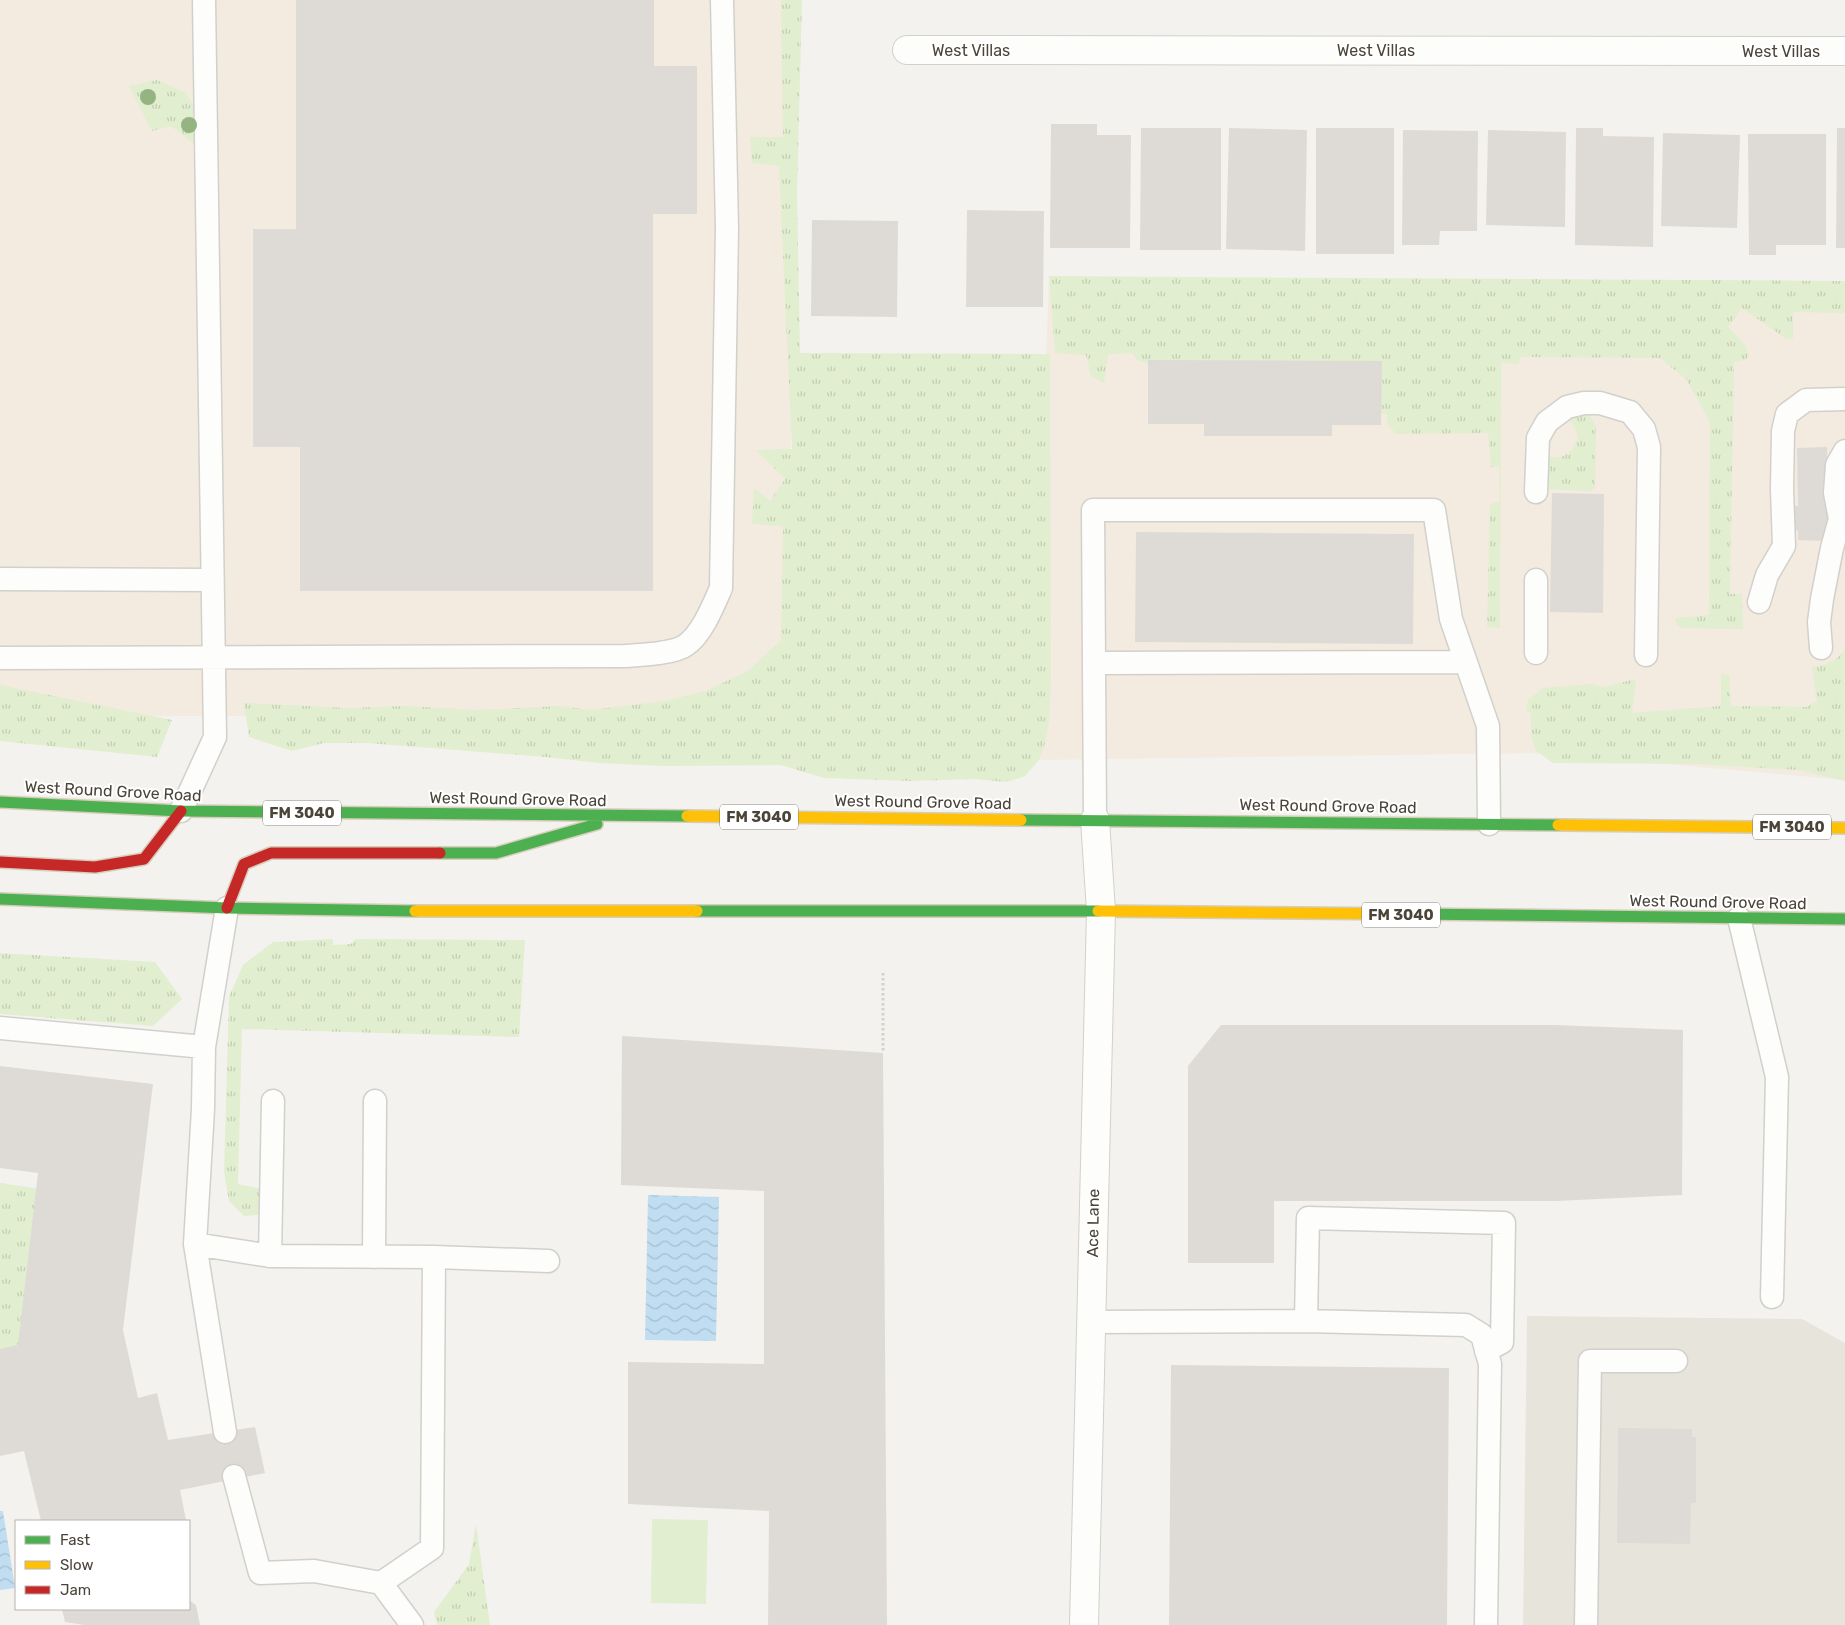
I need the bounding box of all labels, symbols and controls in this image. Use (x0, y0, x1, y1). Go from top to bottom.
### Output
street label: West Villas (932, 41, 1010, 60)
street label: West Villas (1337, 41, 1415, 60)
street label: West Villas (1742, 42, 1820, 61)
street label: West Round Grove Road (24, 777, 202, 805)
street label: West Round Grove Road (429, 788, 607, 810)
street label: West Round Grove Road (834, 791, 1012, 813)
street label: West Round Grove Road (1239, 795, 1417, 817)
road number: FM 3040 (263, 800, 341, 826)
road number: FM 3040 (720, 804, 798, 830)
road number: FM 3040 (1753, 814, 1831, 840)
street label: West Round Grove Road (1629, 891, 1807, 913)
road number: FM 3040 (1362, 902, 1440, 928)
street label: Ace Lane (1083, 1188, 1103, 1258)
legend (15, 1520, 190, 1610)
text: Fast (60, 1531, 90, 1549)
text: Slow (60, 1556, 93, 1574)
text: Jam (60, 1581, 91, 1599)

